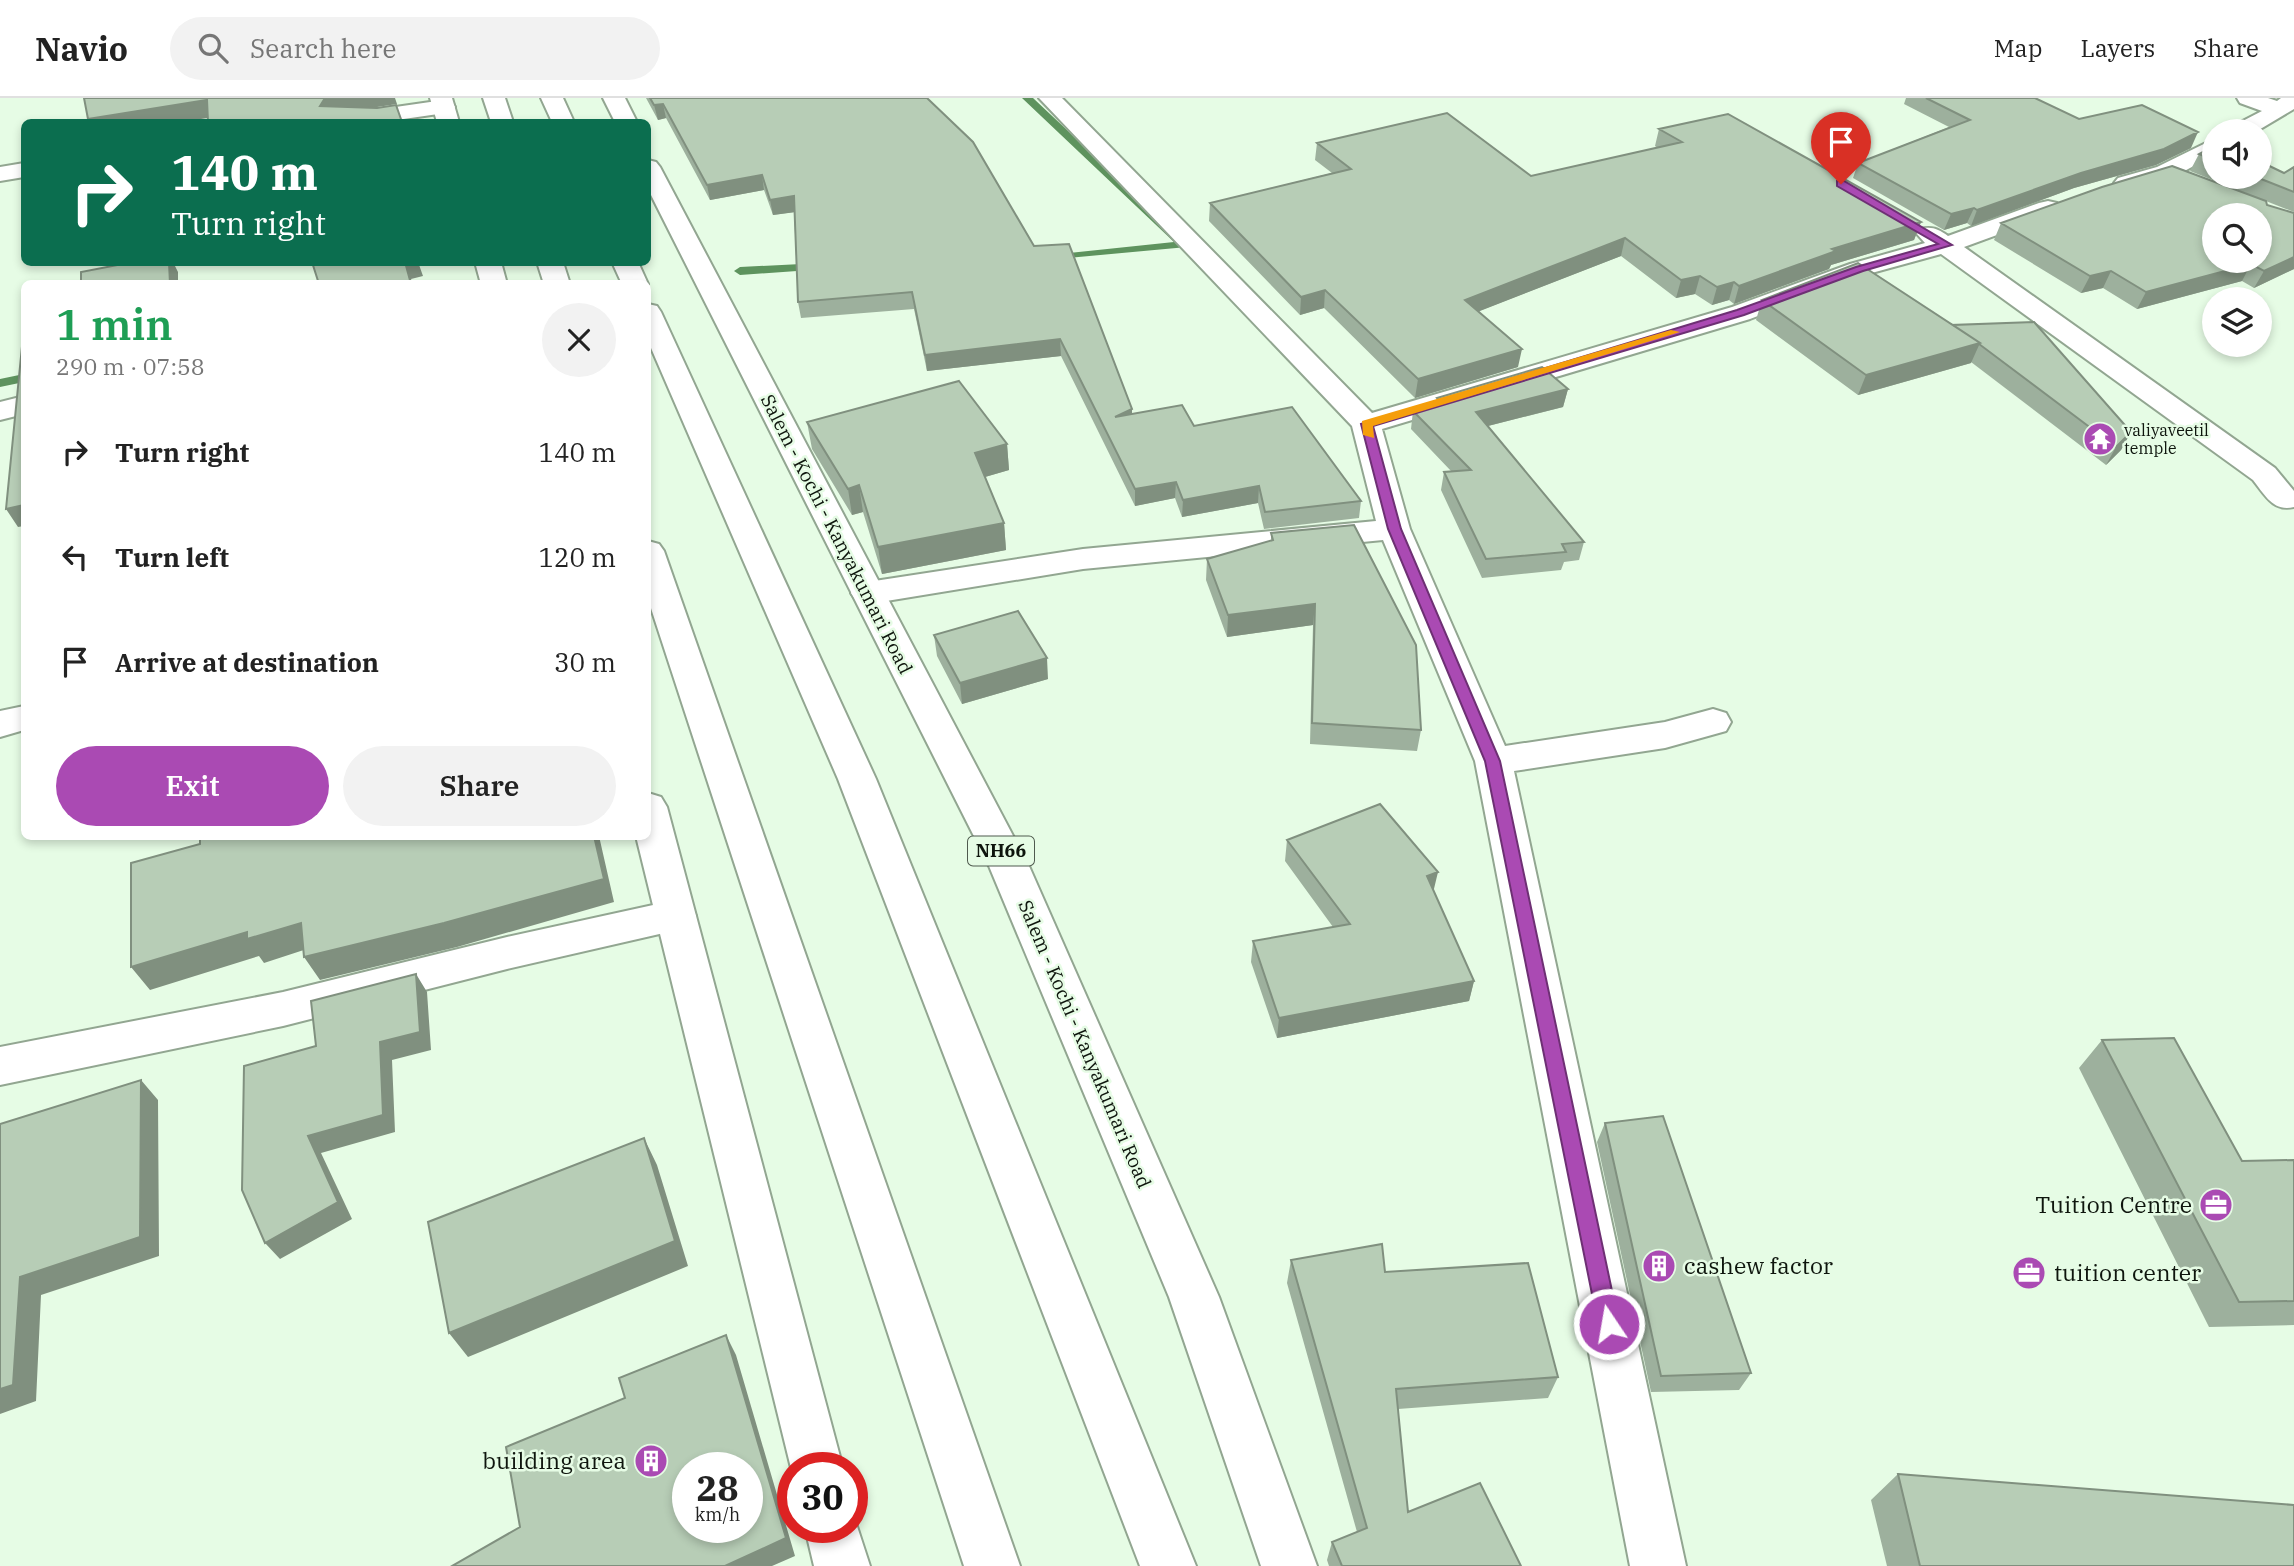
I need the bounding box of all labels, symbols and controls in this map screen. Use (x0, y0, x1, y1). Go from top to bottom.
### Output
search box (170, 17, 660, 80)
text: Navio (35, 27, 128, 70)
icon: search (194, 29, 232, 67)
text: Search here (250, 31, 396, 65)
text: Map (1994, 32, 2042, 64)
text: Layers (2080, 32, 2155, 64)
text: Share (2193, 32, 2259, 64)
pin (1811, 112, 1871, 184)
map controls (2202, 119, 2272, 357)
button: sound (2202, 119, 2272, 189)
icon: arrive (1822, 123, 1860, 161)
text: 140 m (171, 140, 318, 203)
icon: right (56, 147, 147, 238)
text: Turn right (171, 202, 326, 244)
button: search (2202, 203, 2272, 273)
button: layers (2202, 287, 2272, 357)
text: 1 min (56, 297, 173, 352)
button: close (542, 303, 616, 377)
text: 290 m · 07:58 (56, 351, 205, 381)
street label: Salem - Kochi - Kanyakumari Road (756, 390, 918, 678)
temple icon: valiyaveetil temple (2081, 420, 2119, 458)
place label: valiyaveetil temple (2124, 420, 2209, 458)
icon: right (56, 433, 94, 471)
text: Turn right (115, 435, 249, 469)
text: 140 m (538, 435, 616, 469)
icon: left (56, 538, 94, 576)
text: Turn left (115, 540, 229, 574)
text: 120 m (538, 540, 616, 574)
icon: arrive (56, 643, 94, 681)
text: Arrive at destination (115, 645, 379, 679)
text: 30 m (554, 645, 616, 679)
button: Exit (56, 746, 329, 826)
button: Share (343, 746, 616, 826)
road number: NH66 (968, 836, 1034, 866)
street label: Salem - Kochi - Kanyakumari Road (1013, 896, 1157, 1192)
office icon: Tuition Centre (2197, 1186, 2235, 1224)
place label: Tuition Centre (2035, 1189, 2192, 1219)
building icon: cashew factor (1640, 1247, 1678, 1285)
place label: cashew factor (1684, 1250, 1833, 1280)
office icon: tuition center (2010, 1254, 2048, 1292)
place label: tuition center (2054, 1257, 2201, 1287)
position arrow (1572, 1287, 1646, 1361)
building icon: building area (632, 1442, 670, 1480)
place label: building area (482, 1445, 626, 1475)
speed limit sign: 30 (777, 1452, 868, 1543)
text: 28 (696, 1465, 739, 1511)
text: km/h (695, 1503, 740, 1526)

